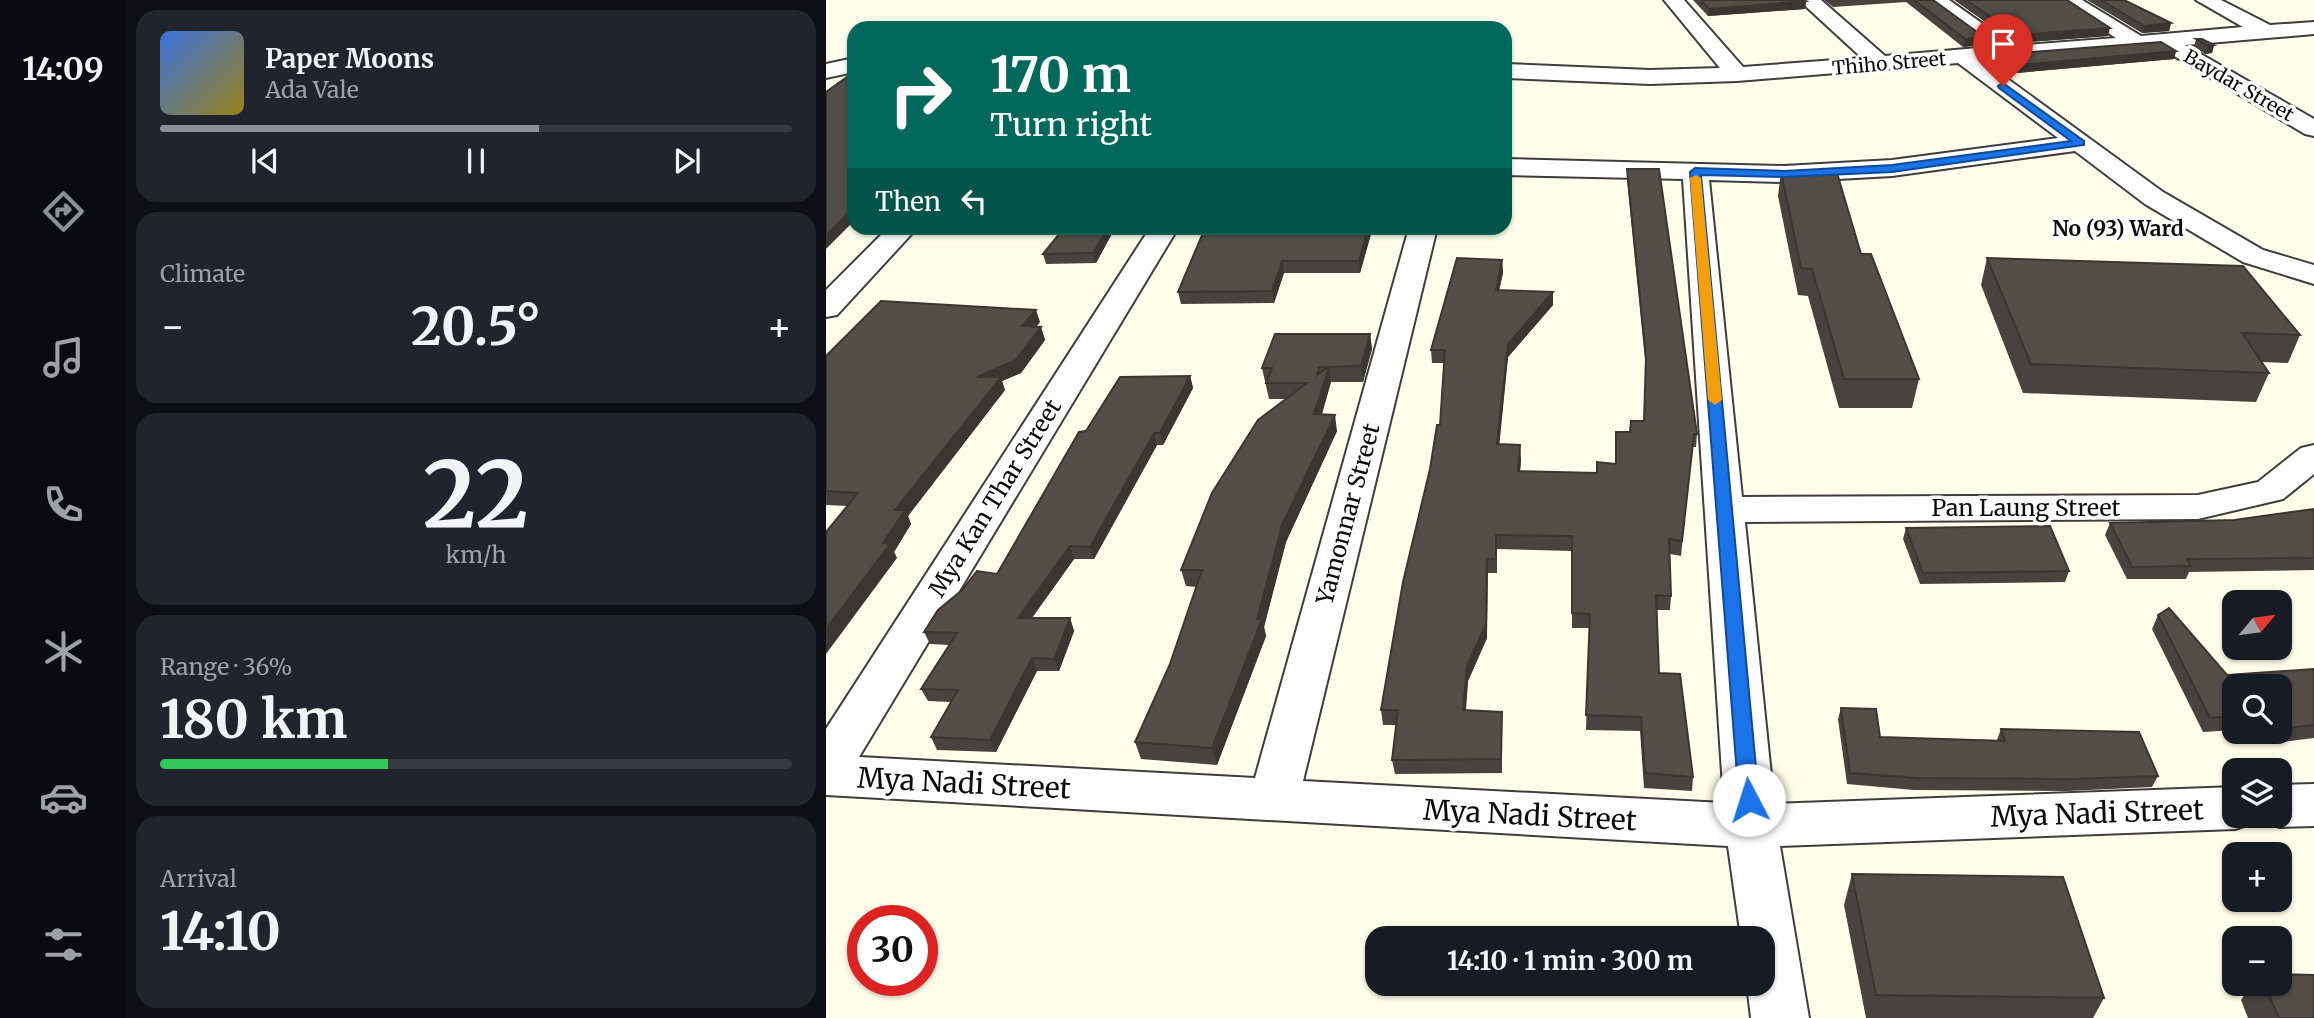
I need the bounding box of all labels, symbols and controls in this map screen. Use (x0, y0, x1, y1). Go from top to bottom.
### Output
pin (1973, 14, 2033, 86)
icon: arrive (1984, 25, 2022, 63)
text: Paper Moons (265, 42, 434, 75)
text: 170 m (990, 44, 1131, 105)
street label: Baydar Street (2180, 44, 2299, 126)
street label: Thiho Street (1831, 46, 1948, 80)
text: 14:09 (22, 49, 104, 89)
icon: right (875, 49, 966, 140)
text: Ada Vale (265, 75, 359, 104)
text: Turn right (990, 105, 1152, 145)
icon: previous (246, 142, 284, 180)
icon: pause (457, 142, 495, 180)
icon: next (668, 142, 706, 180)
icon: left (955, 182, 993, 220)
text: Then (875, 185, 941, 218)
icon: directions (39, 187, 88, 236)
district label: No (93) Ward (2052, 215, 2184, 242)
text: Climate (160, 259, 245, 288)
text: 20.5° (411, 294, 541, 359)
text: − (160, 303, 185, 350)
text: + (767, 303, 792, 350)
icon: music (39, 333, 88, 382)
street label: Mya Kan Thar Street (922, 394, 1067, 602)
street label: Yamonnar Street (1309, 420, 1386, 609)
text: 22 (423, 437, 529, 552)
icon: phone (39, 480, 88, 529)
street label: Pan Laung Street (1932, 493, 2120, 522)
text: km/h (446, 540, 506, 569)
north arrow (2222, 590, 2292, 660)
map controls (2222, 590, 2292, 996)
icon: climate (39, 627, 88, 676)
text: Range · 36% (160, 652, 292, 681)
button: search (2222, 674, 2292, 744)
text: 180 km (160, 687, 347, 752)
button: layers (2222, 758, 2292, 828)
street label: Mya Nadi Street (856, 759, 1072, 807)
position arrow (1712, 763, 1786, 837)
icon: car (39, 773, 88, 822)
street label: Mya Nadi Street (1422, 791, 1638, 839)
street label: Mya Nadi Street (1990, 791, 2204, 835)
button: + (2222, 842, 2292, 912)
text: Arrival (160, 864, 237, 893)
text: 14:10 (160, 899, 281, 964)
speed limit sign: 30 (847, 905, 938, 996)
icon: filters (39, 920, 88, 969)
button: − (2222, 926, 2292, 996)
text: 14:10 · 1 min · 300 m (1447, 944, 1693, 977)

